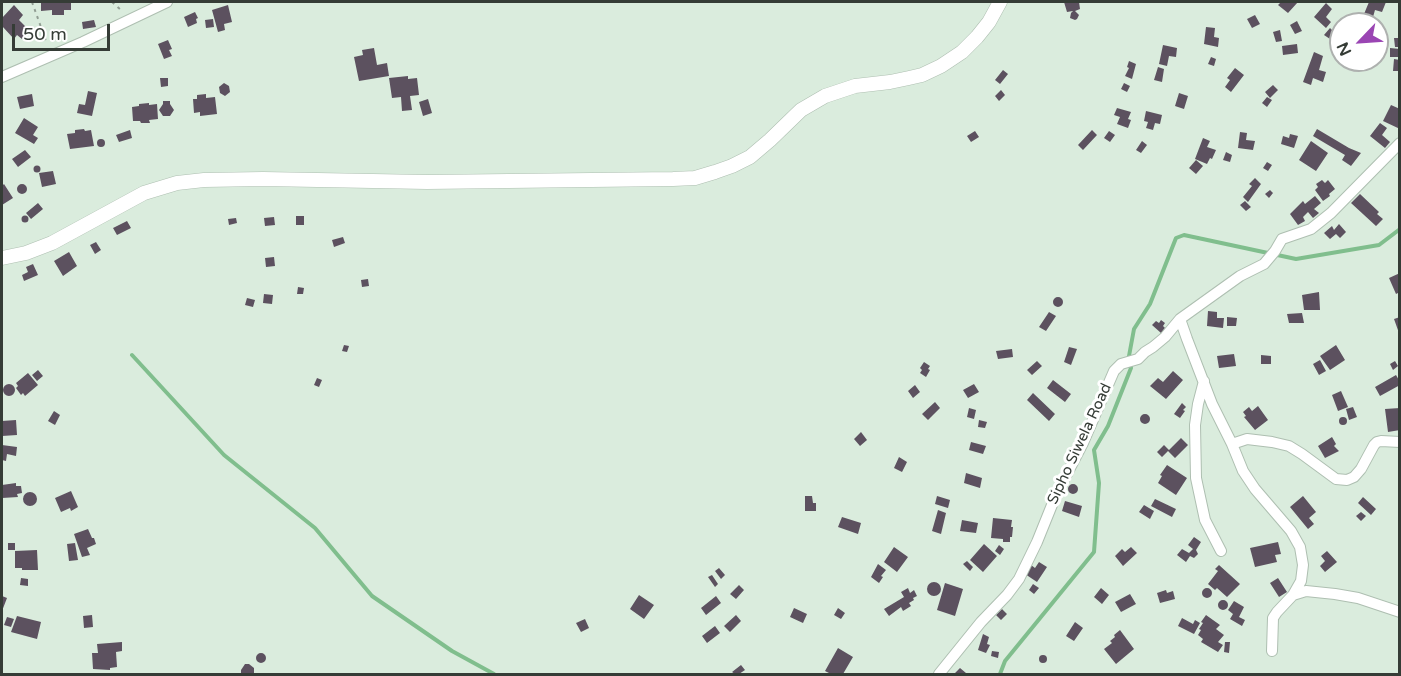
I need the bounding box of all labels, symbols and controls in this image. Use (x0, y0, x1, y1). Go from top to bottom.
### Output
scale bar (15, 12, 112, 50)
north arrow (1329, 12, 1389, 72)
text: 50 m (23, 23, 67, 45)
text: N (1333, 39, 1356, 59)
street label: Sipho Siwela Road (1044, 381, 1116, 507)

